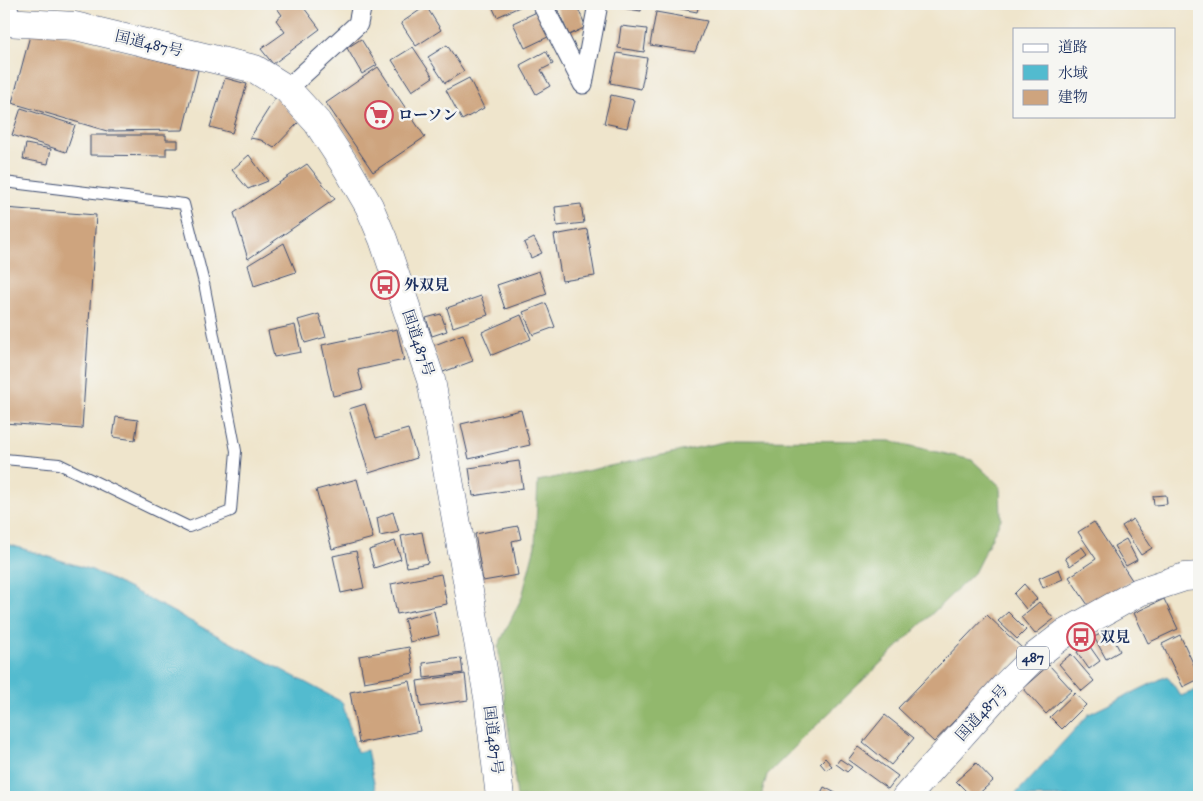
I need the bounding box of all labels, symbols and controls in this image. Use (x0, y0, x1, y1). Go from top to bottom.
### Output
street label: 国道487号 (113, 27, 185, 61)
legend (1013, 28, 1176, 118)
text: 道路 (1058, 38, 1088, 57)
text: 水域 (1058, 64, 1088, 83)
text: 建物 (1058, 88, 1088, 107)
supermarket icon: ローソン (364, 100, 394, 130)
place label: ローソン (398, 106, 457, 125)
bus stop icon: 外双見 (370, 270, 400, 300)
place label: 外双見 (404, 276, 449, 295)
street label: 国道487号 (398, 307, 438, 379)
bus stop icon: 双見 (1066, 622, 1096, 652)
place label: 双見 (1100, 628, 1130, 647)
road number: 487 (1017, 646, 1049, 670)
street label: 国道487号 (952, 681, 1012, 745)
street label: 国道487号 (479, 705, 507, 775)

